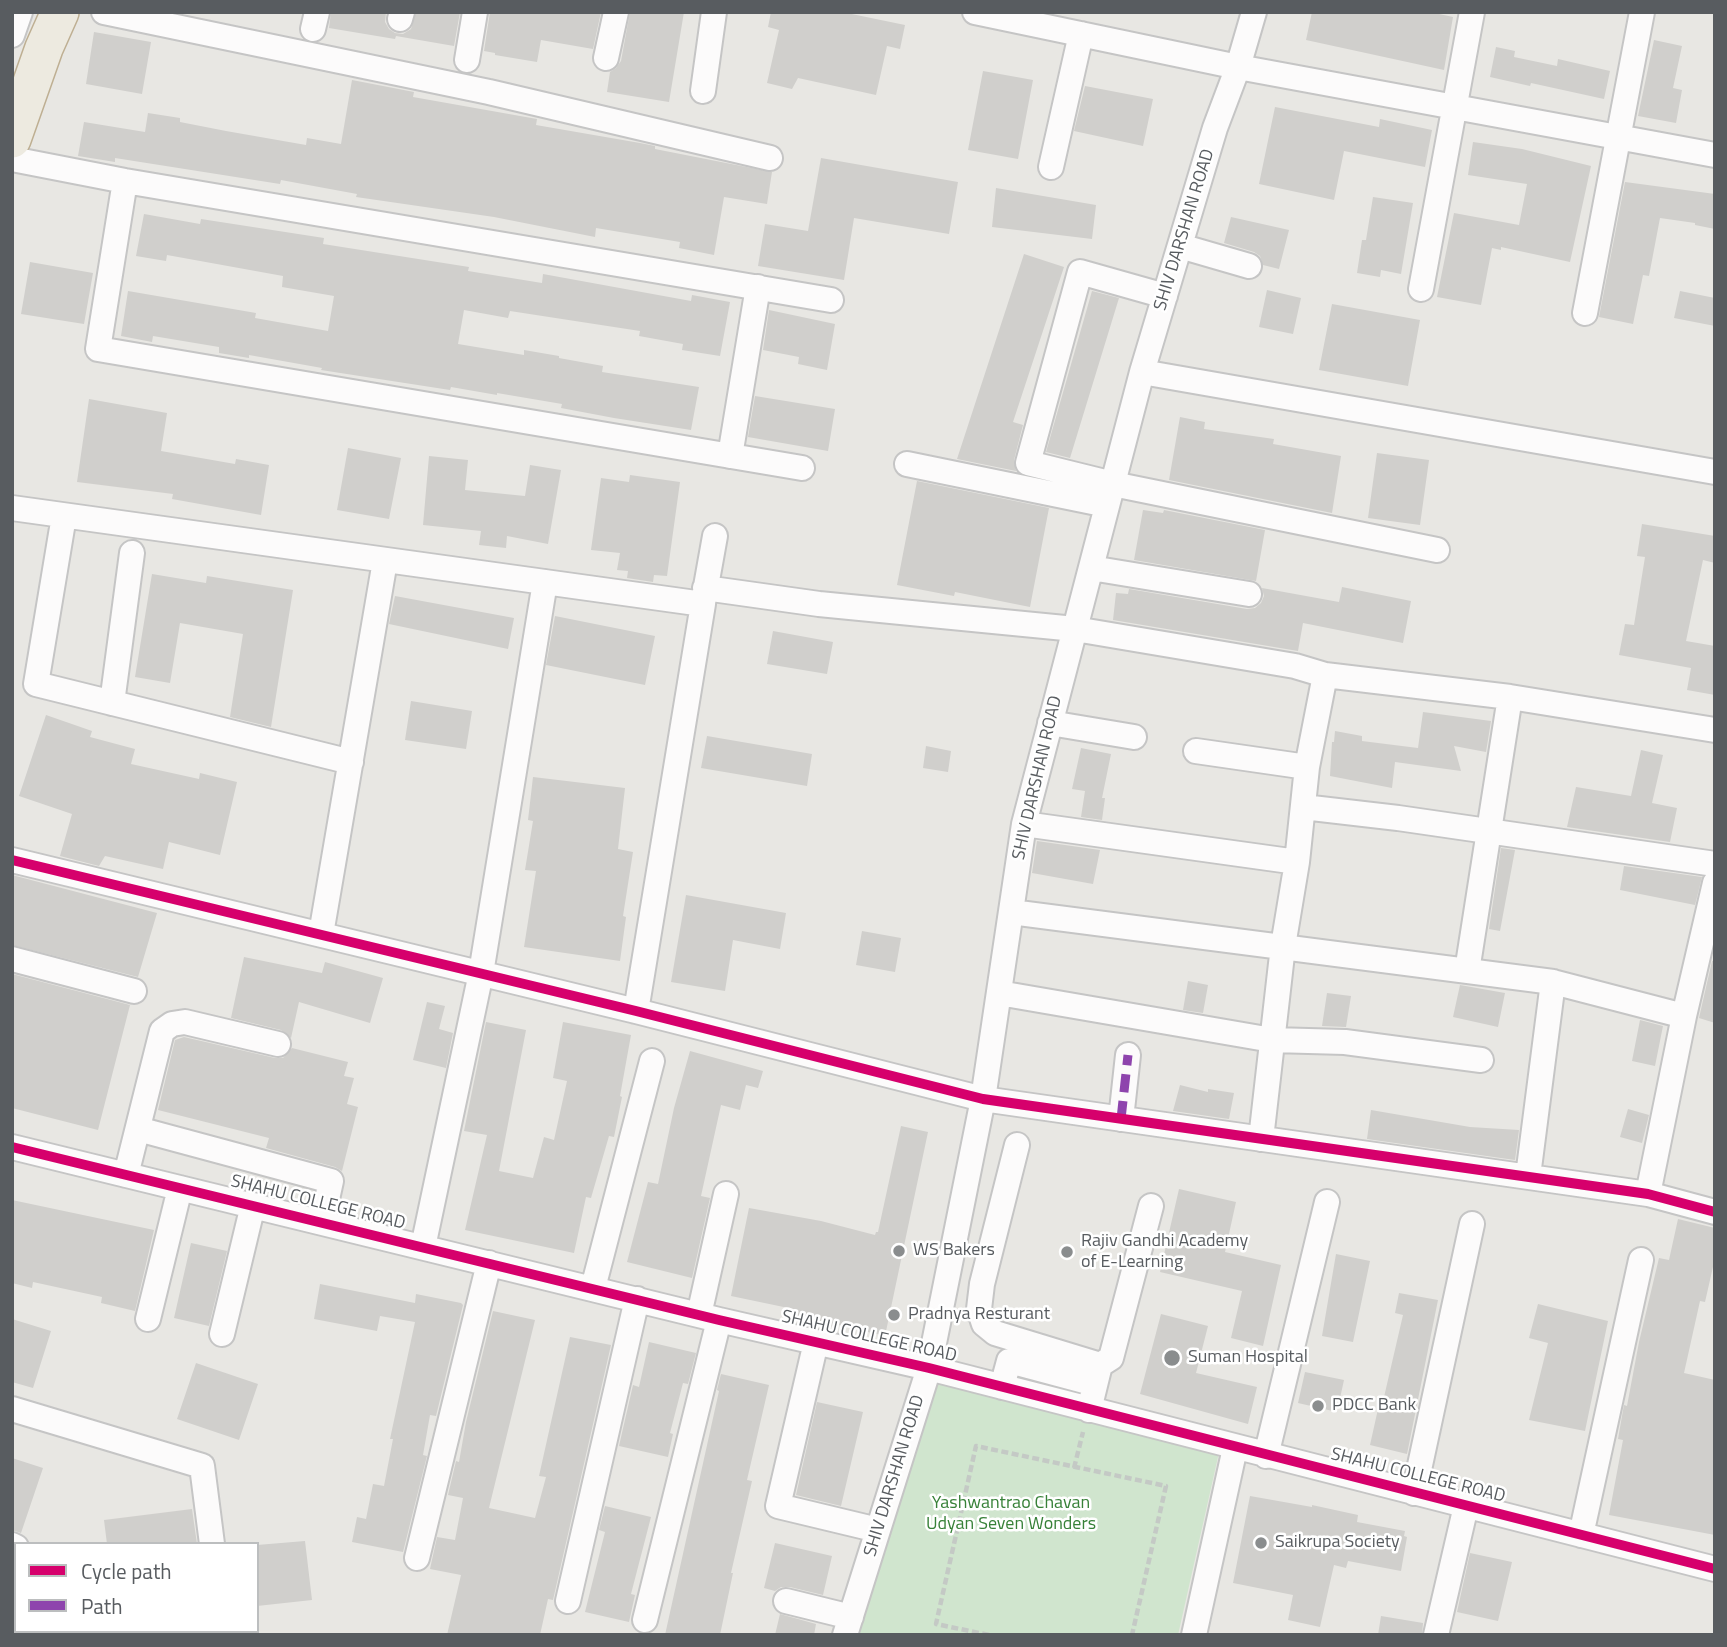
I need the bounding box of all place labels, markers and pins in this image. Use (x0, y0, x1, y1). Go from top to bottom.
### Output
place label: Rajiv Gandhi Academy of E-Learning (1081, 1231, 1248, 1274)
place label: WS Bakers (913, 1240, 995, 1262)
marker: WS Bakers (891, 1243, 907, 1259)
marker: Rajiv Gandhi Academy of E-Learning (1059, 1244, 1075, 1260)
place label: Pradnya Resturant (908, 1304, 1050, 1326)
marker: Pradnya Resturant (886, 1307, 902, 1323)
place label: Suman Hospital (1188, 1347, 1308, 1369)
marker: Suman Hospital (1162, 1348, 1182, 1368)
place label: PDCC Bank (1332, 1395, 1416, 1417)
marker: PDCC Bank (1310, 1398, 1326, 1414)
place label: Saikrupa Society (1275, 1532, 1400, 1554)
marker: Saikrupa Society (1253, 1535, 1269, 1551)

